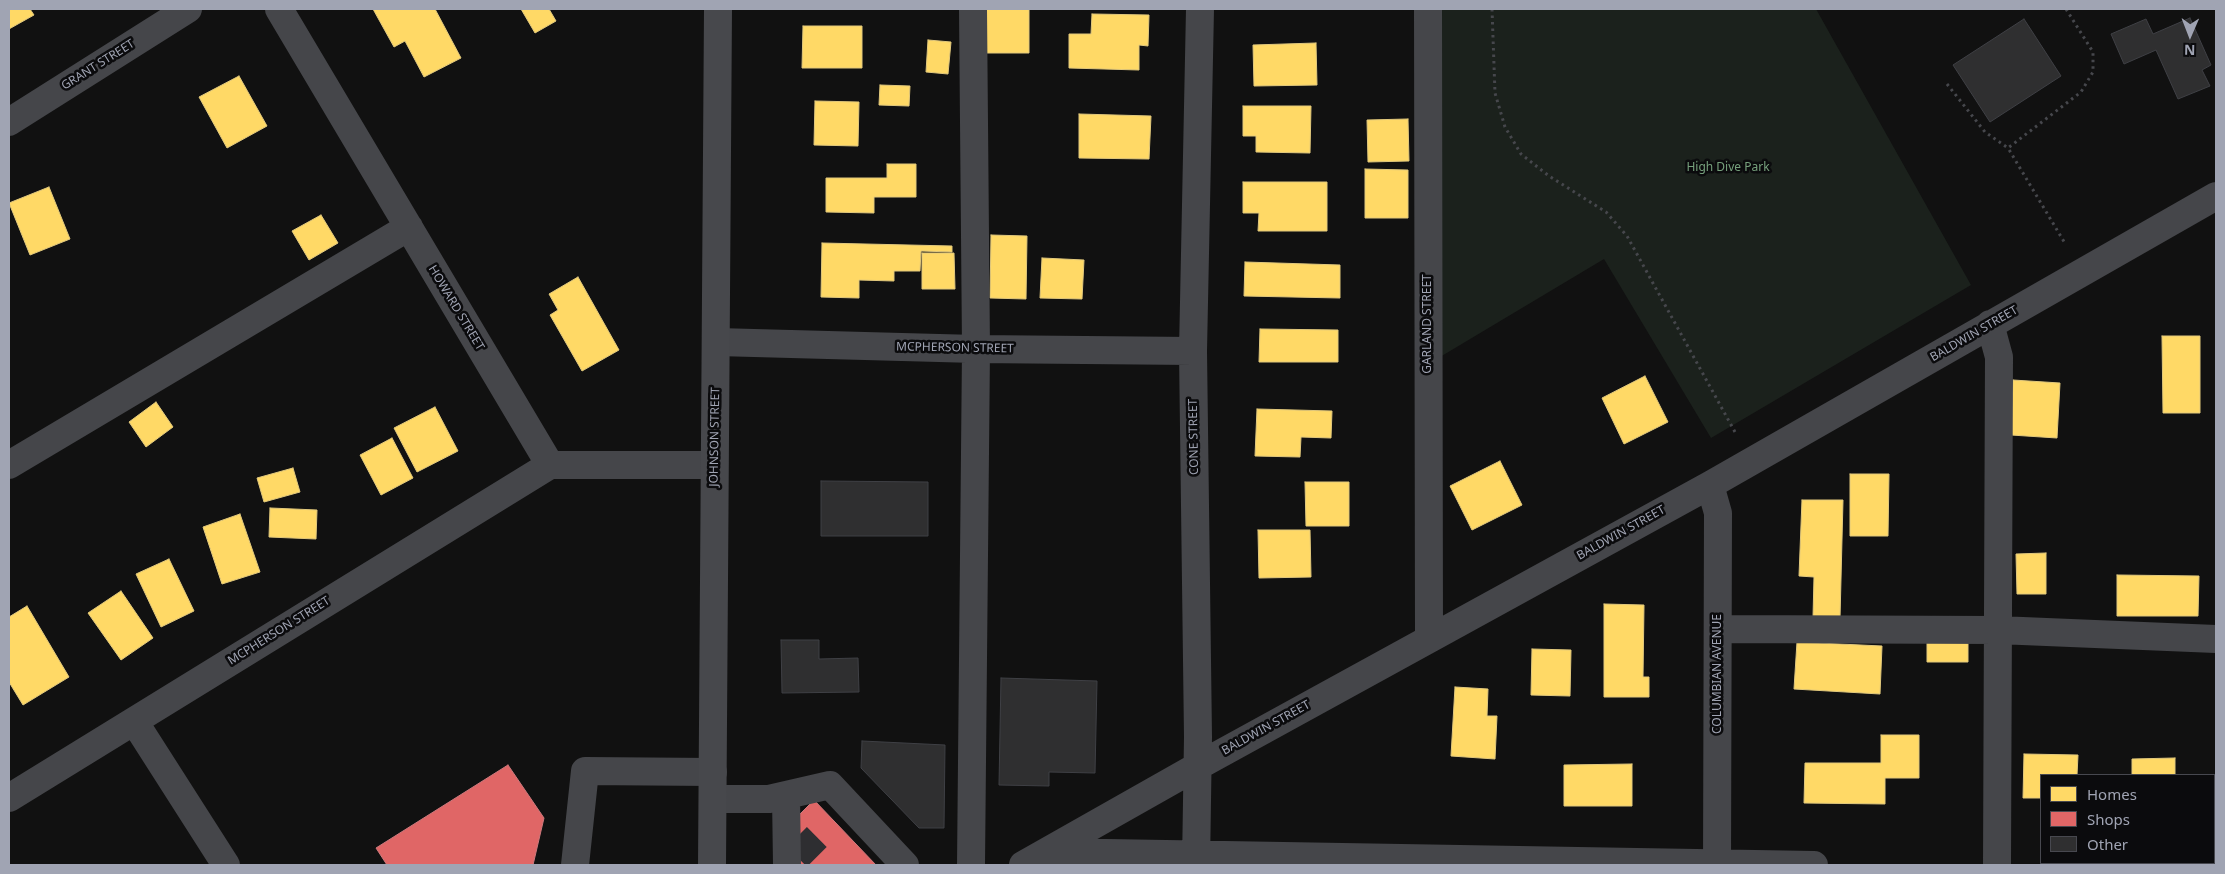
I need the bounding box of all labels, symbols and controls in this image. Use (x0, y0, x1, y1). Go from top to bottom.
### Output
north arrow (2165, 10, 2215, 60)
street label: GRANT STREET (59, 37, 137, 93)
text: N (2184, 41, 2196, 60)
park label: High Dive Park (1686, 161, 1770, 175)
street label: HOWARD STREET (425, 263, 487, 353)
street label: GARLAND STREET (1421, 274, 1435, 374)
street label: BALDWIN STREET (1928, 303, 2020, 365)
street label: MCPHERSON STREET (896, 340, 1014, 356)
street label: JOHNSON STREET (707, 387, 723, 487)
street label: CONE STREET (1186, 399, 1202, 475)
street label: BALDWIN STREET (1574, 503, 1668, 563)
street label: MCPHERSON STREET (225, 594, 333, 668)
street label: COLUMBIAN AVENUE (1711, 614, 1725, 734)
street label: BALDWIN STREET (1219, 698, 1313, 758)
legend (2040, 774, 2215, 864)
text: Homes (2087, 784, 2137, 804)
text: Shops (2087, 809, 2130, 829)
text: Other (2087, 834, 2128, 854)

